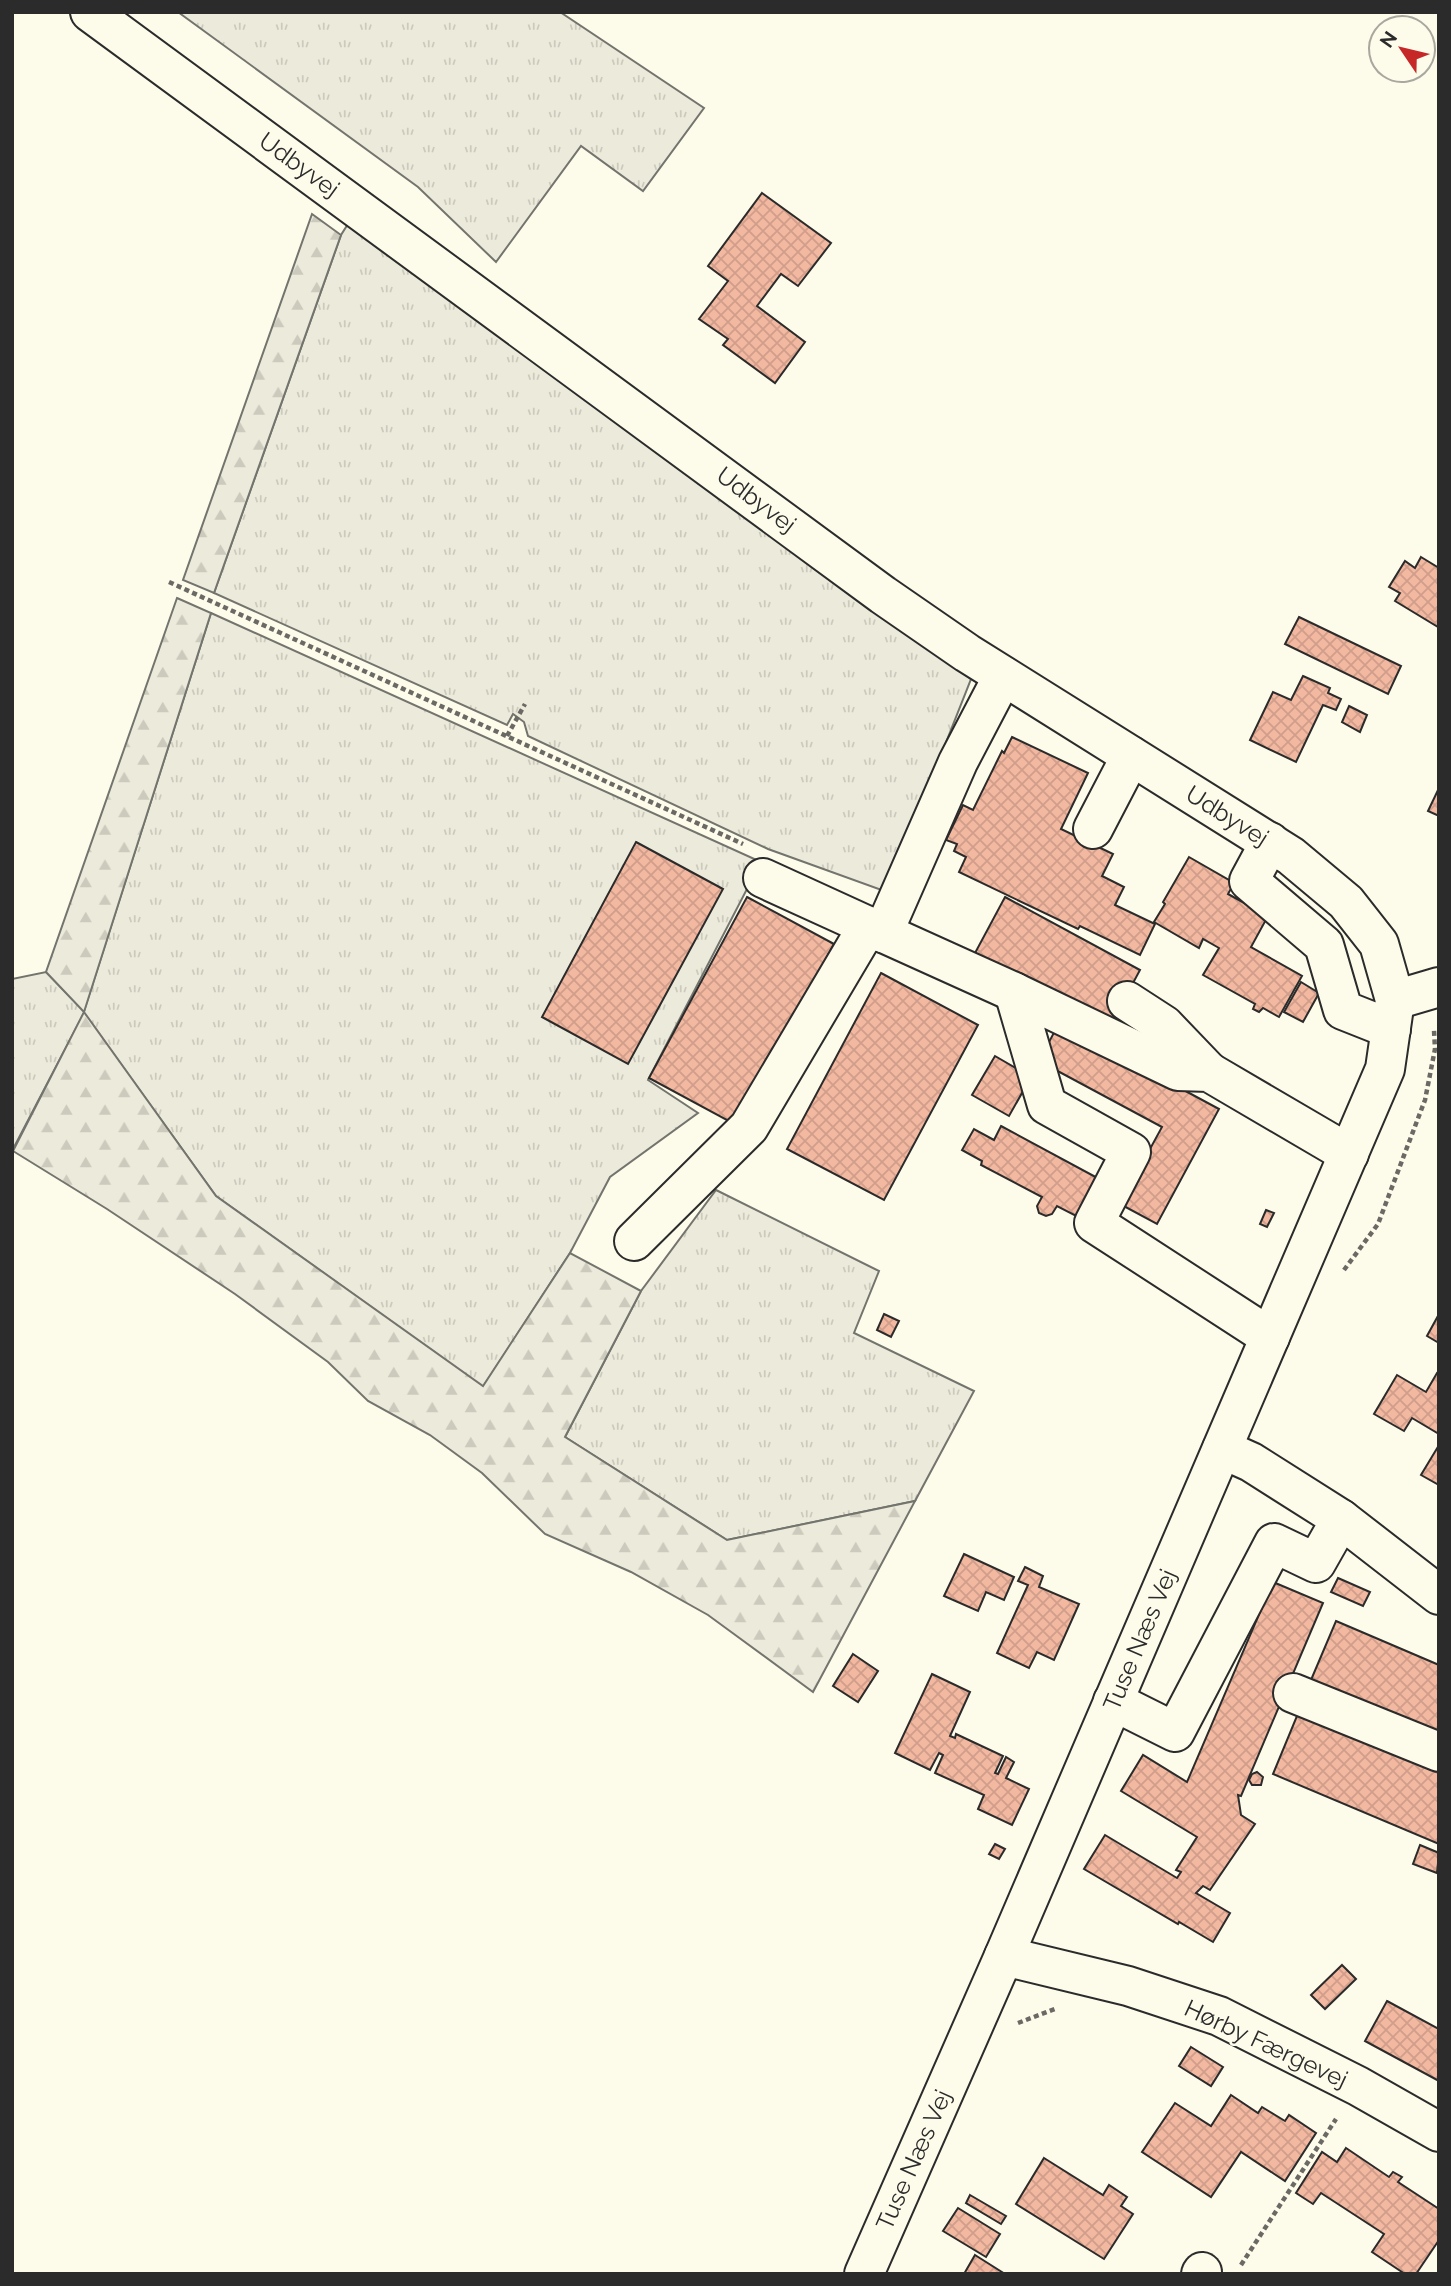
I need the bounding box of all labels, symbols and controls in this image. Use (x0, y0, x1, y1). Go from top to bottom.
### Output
north arrow (1367, 14, 1437, 84)
text: N (1375, 27, 1401, 51)
street label: Udbyvej (254, 126, 345, 203)
street label: Udbyvej (711, 460, 802, 539)
street label: Udbyvej (1181, 779, 1274, 852)
street label: Tuse Næs Vej (1097, 1565, 1182, 1715)
street label: Hørby Færgevej (1180, 1993, 1352, 2094)
street label: Tuse Næs Vej (870, 2085, 957, 2234)

